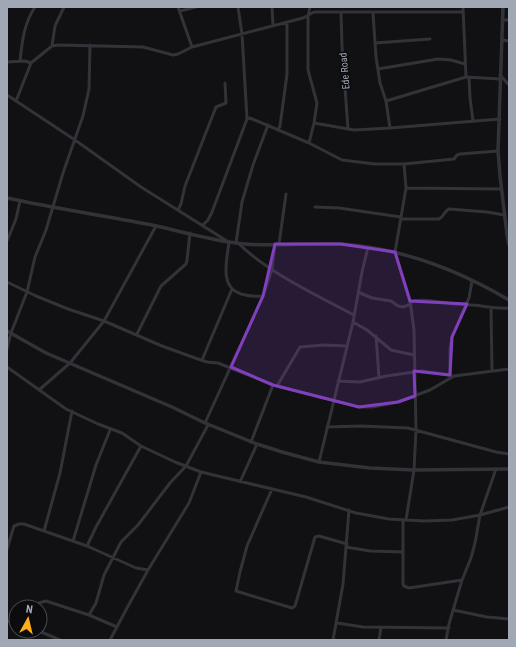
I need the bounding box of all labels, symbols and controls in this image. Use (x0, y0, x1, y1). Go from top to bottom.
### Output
street label: Ede Road (337, 52, 352, 90)
north arrow (8, 599, 48, 639)
text: N (25, 603, 34, 617)

